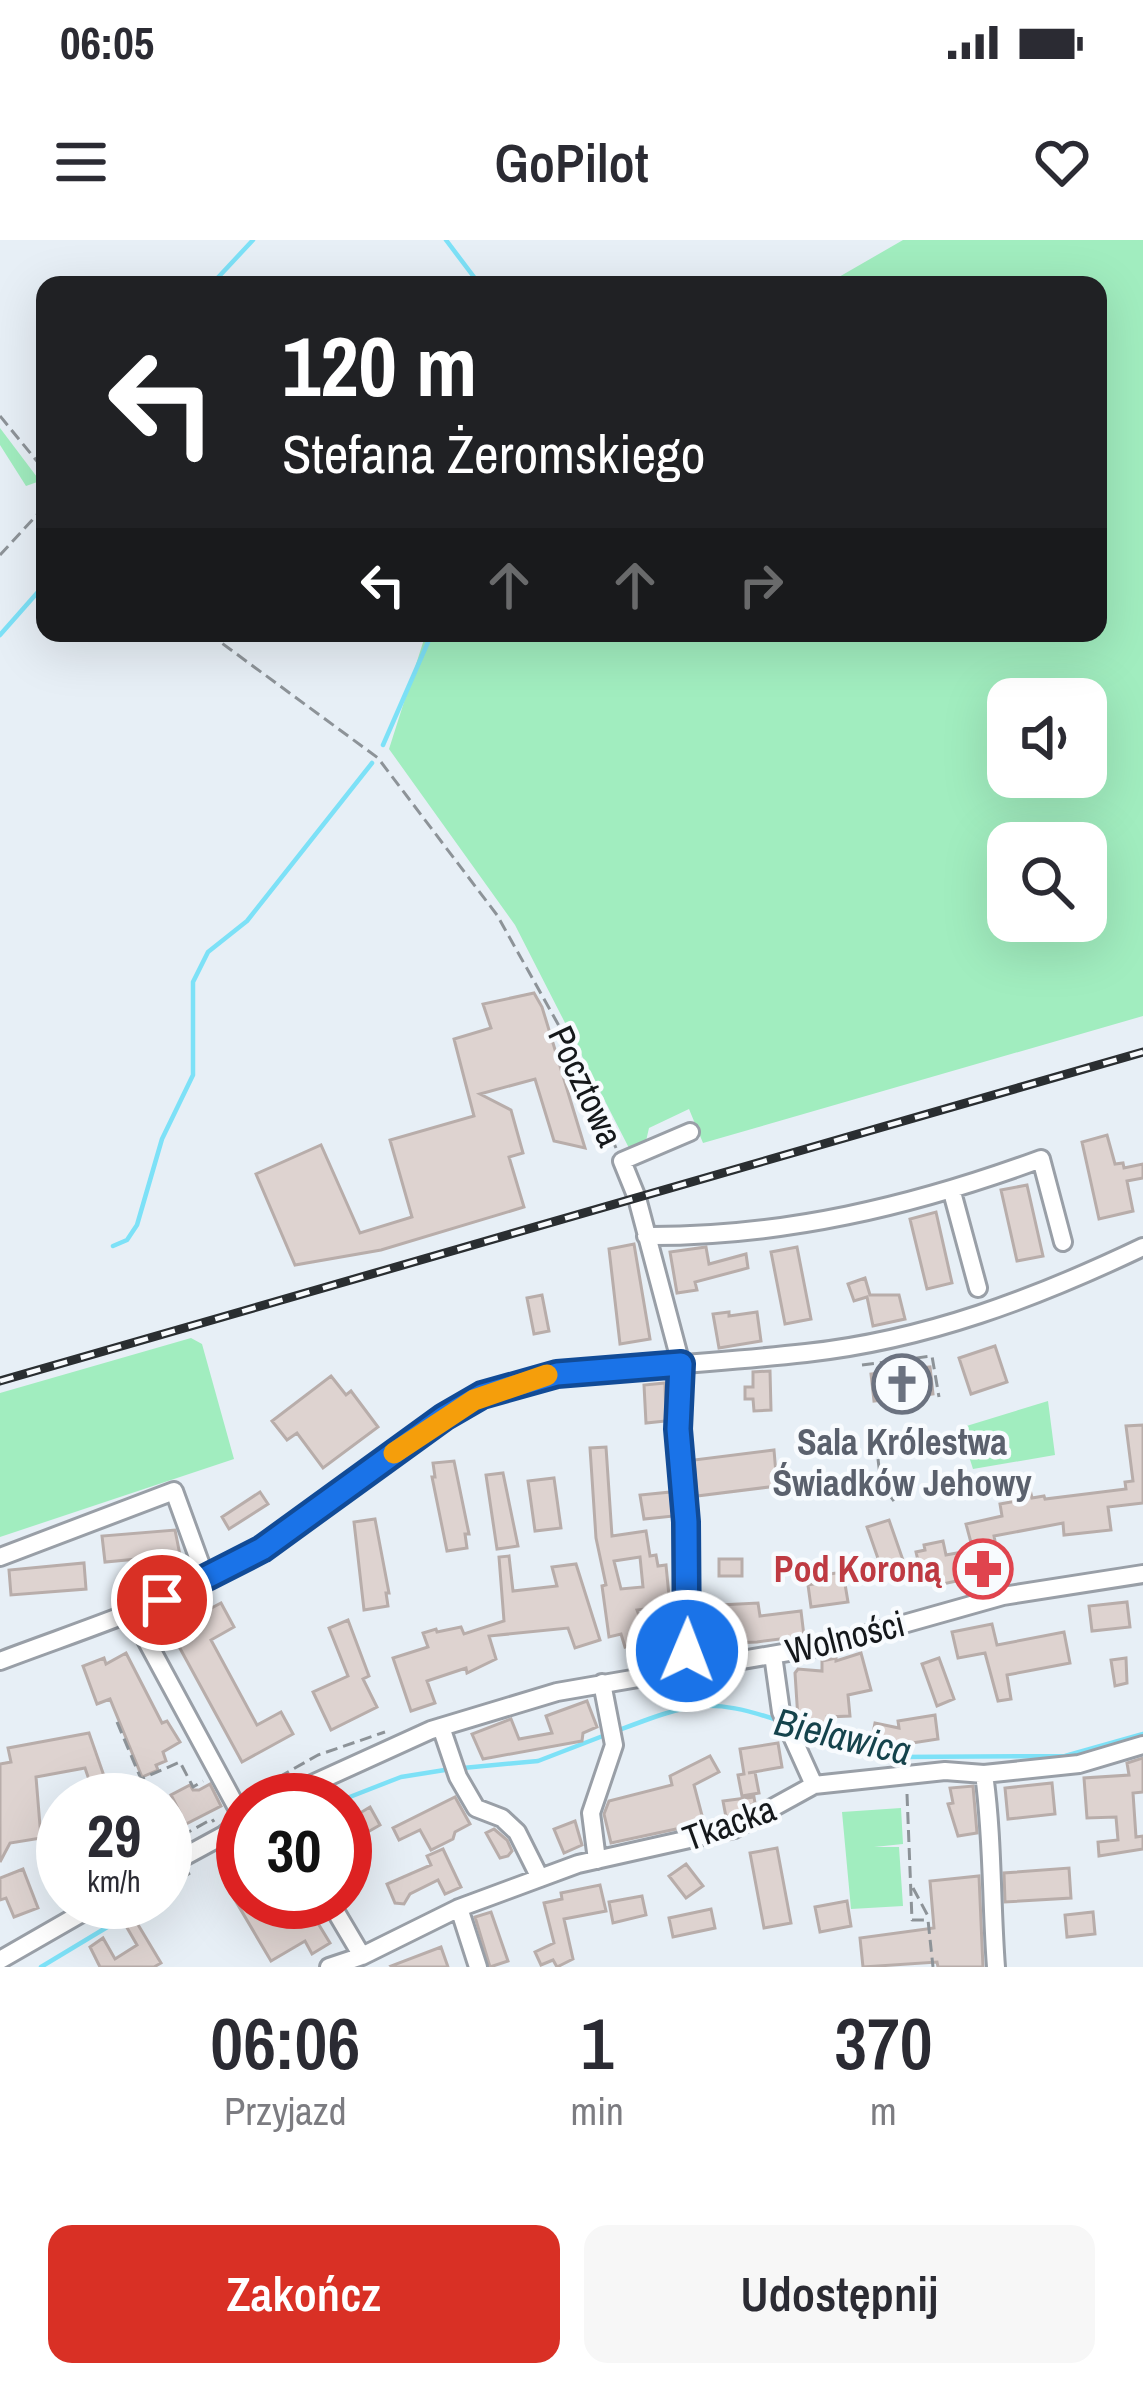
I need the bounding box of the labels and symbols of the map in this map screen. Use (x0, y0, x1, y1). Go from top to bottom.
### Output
street label: Pocztowa (537, 1018, 635, 1154)
church icon: Sala Królestwa Świadków Jehowy (871, 1353, 933, 1415)
place label: Sala Królestwa Świadków Jehowy (772, 1418, 1032, 1507)
pharmacy icon: Pod Koroną (952, 1538, 1014, 1600)
place label: Pod Koroną (774, 1545, 943, 1593)
pin (111, 1549, 213, 1651)
position arrow (624, 1588, 750, 1714)
street label: Wolności (781, 1599, 909, 1675)
water label: Bielawica (770, 1695, 916, 1777)
speed limit sign: 30 (216, 1773, 372, 1929)
street label: Tkacka (676, 1784, 782, 1862)

